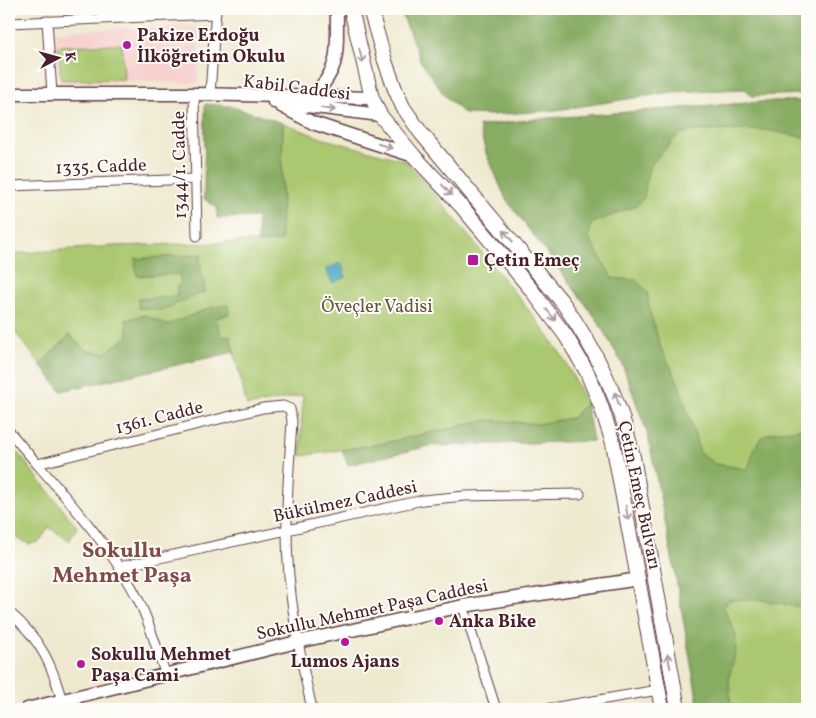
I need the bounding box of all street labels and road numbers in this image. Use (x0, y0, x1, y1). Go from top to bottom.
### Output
street label: Kabil Caddesi (242, 69, 352, 107)
street label: 1344/1. Cadde (167, 111, 194, 219)
street label: 1335. Cadde (55, 153, 147, 182)
street label: 1361. Cadde (113, 395, 206, 441)
street label: Çetin Emeç Bulvarı (611, 419, 667, 572)
street label: Bükülmez Caddesi (271, 475, 420, 530)
street label: Sokullu Mehmet Paşa Caddesi (254, 574, 490, 647)

